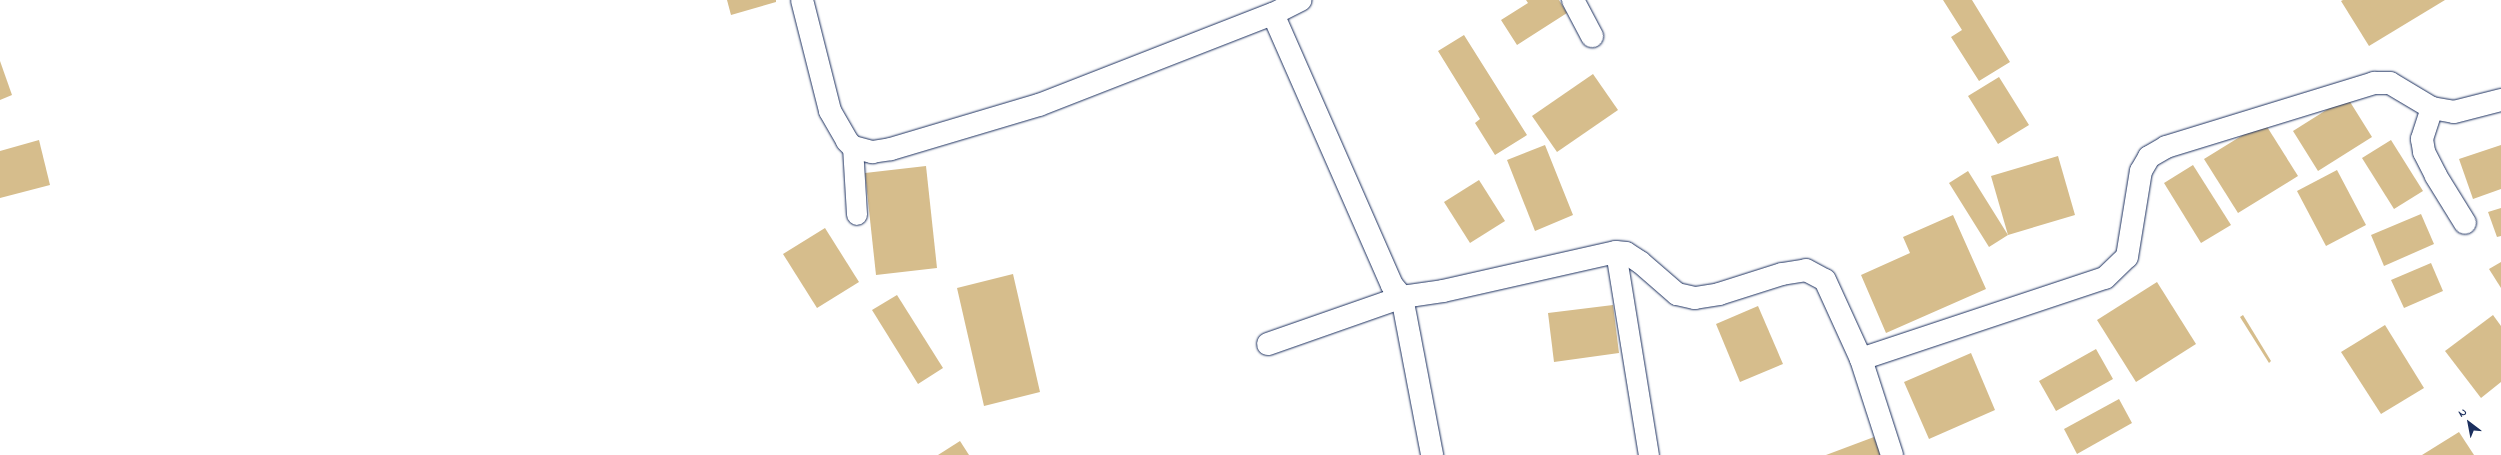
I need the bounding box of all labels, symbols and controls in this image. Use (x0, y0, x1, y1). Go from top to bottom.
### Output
north arrow (2449, 403, 2489, 443)
text: N (2455, 404, 2470, 422)

